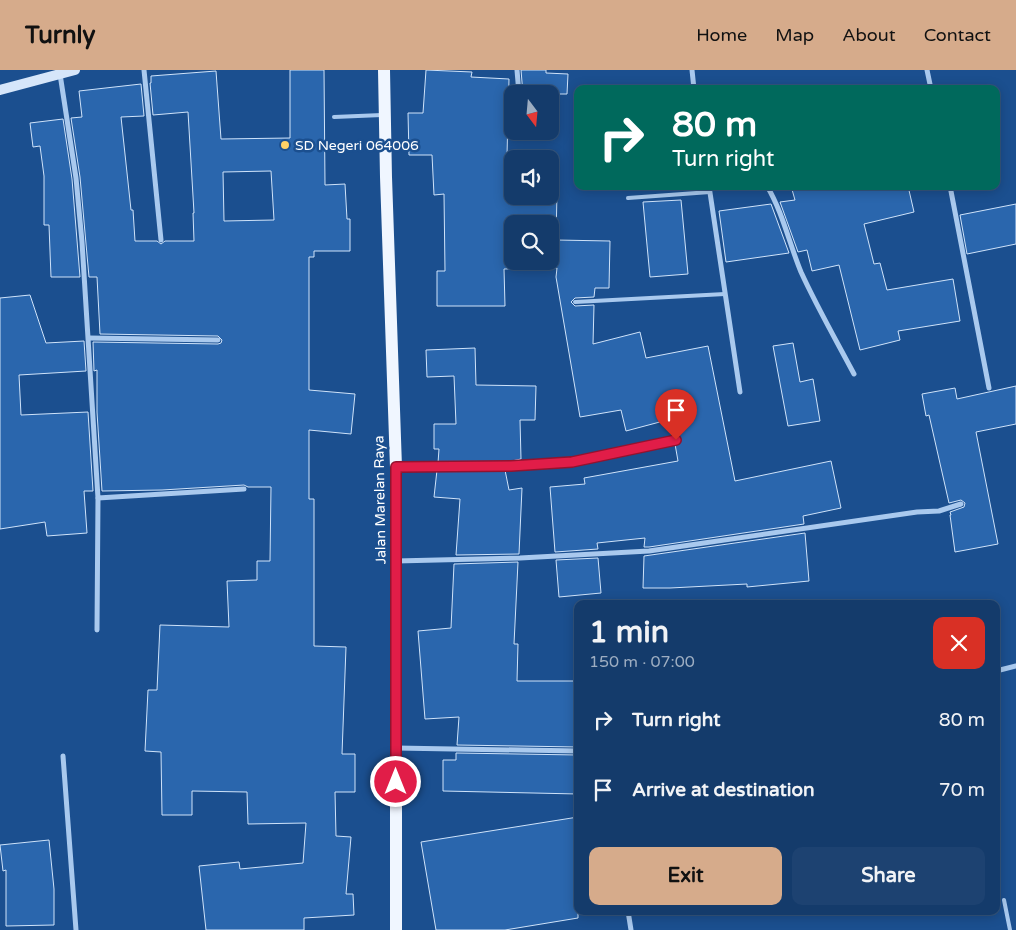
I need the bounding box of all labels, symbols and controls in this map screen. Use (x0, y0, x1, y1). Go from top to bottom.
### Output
text: Turnly (25, 21, 95, 50)
text: Home (696, 24, 747, 46)
text: Map (775, 24, 814, 46)
text: About (842, 24, 896, 46)
text: Contact (924, 24, 991, 46)
north arrow (504, 85, 559, 140)
map controls (504, 85, 559, 270)
text: 80 m (672, 104, 757, 146)
icon: right (589, 105, 654, 170)
place label: SD Negeri 064006 (295, 137, 419, 154)
marker: SD Negeri 064006 (279, 139, 291, 151)
text: Turn right (672, 146, 774, 172)
button: sound (504, 150, 559, 205)
button: search (504, 215, 559, 270)
pin (655, 389, 697, 440)
icon: arrive (662, 396, 690, 424)
street label: Jalan Marelan Raya (370, 435, 390, 565)
text: 1 min (589, 614, 669, 651)
button: close (933, 617, 985, 669)
text: 150 m · 07:00 (589, 652, 695, 672)
icon: right (589, 706, 617, 734)
text: Turn right (632, 709, 720, 731)
text: 80 m (939, 709, 985, 731)
position arrow (369, 755, 421, 807)
icon: arrive (589, 776, 617, 804)
text: Arrive at destination (632, 779, 815, 801)
text: 70 m (939, 779, 985, 801)
button: Exit (589, 847, 782, 905)
button: Share (792, 847, 985, 905)

